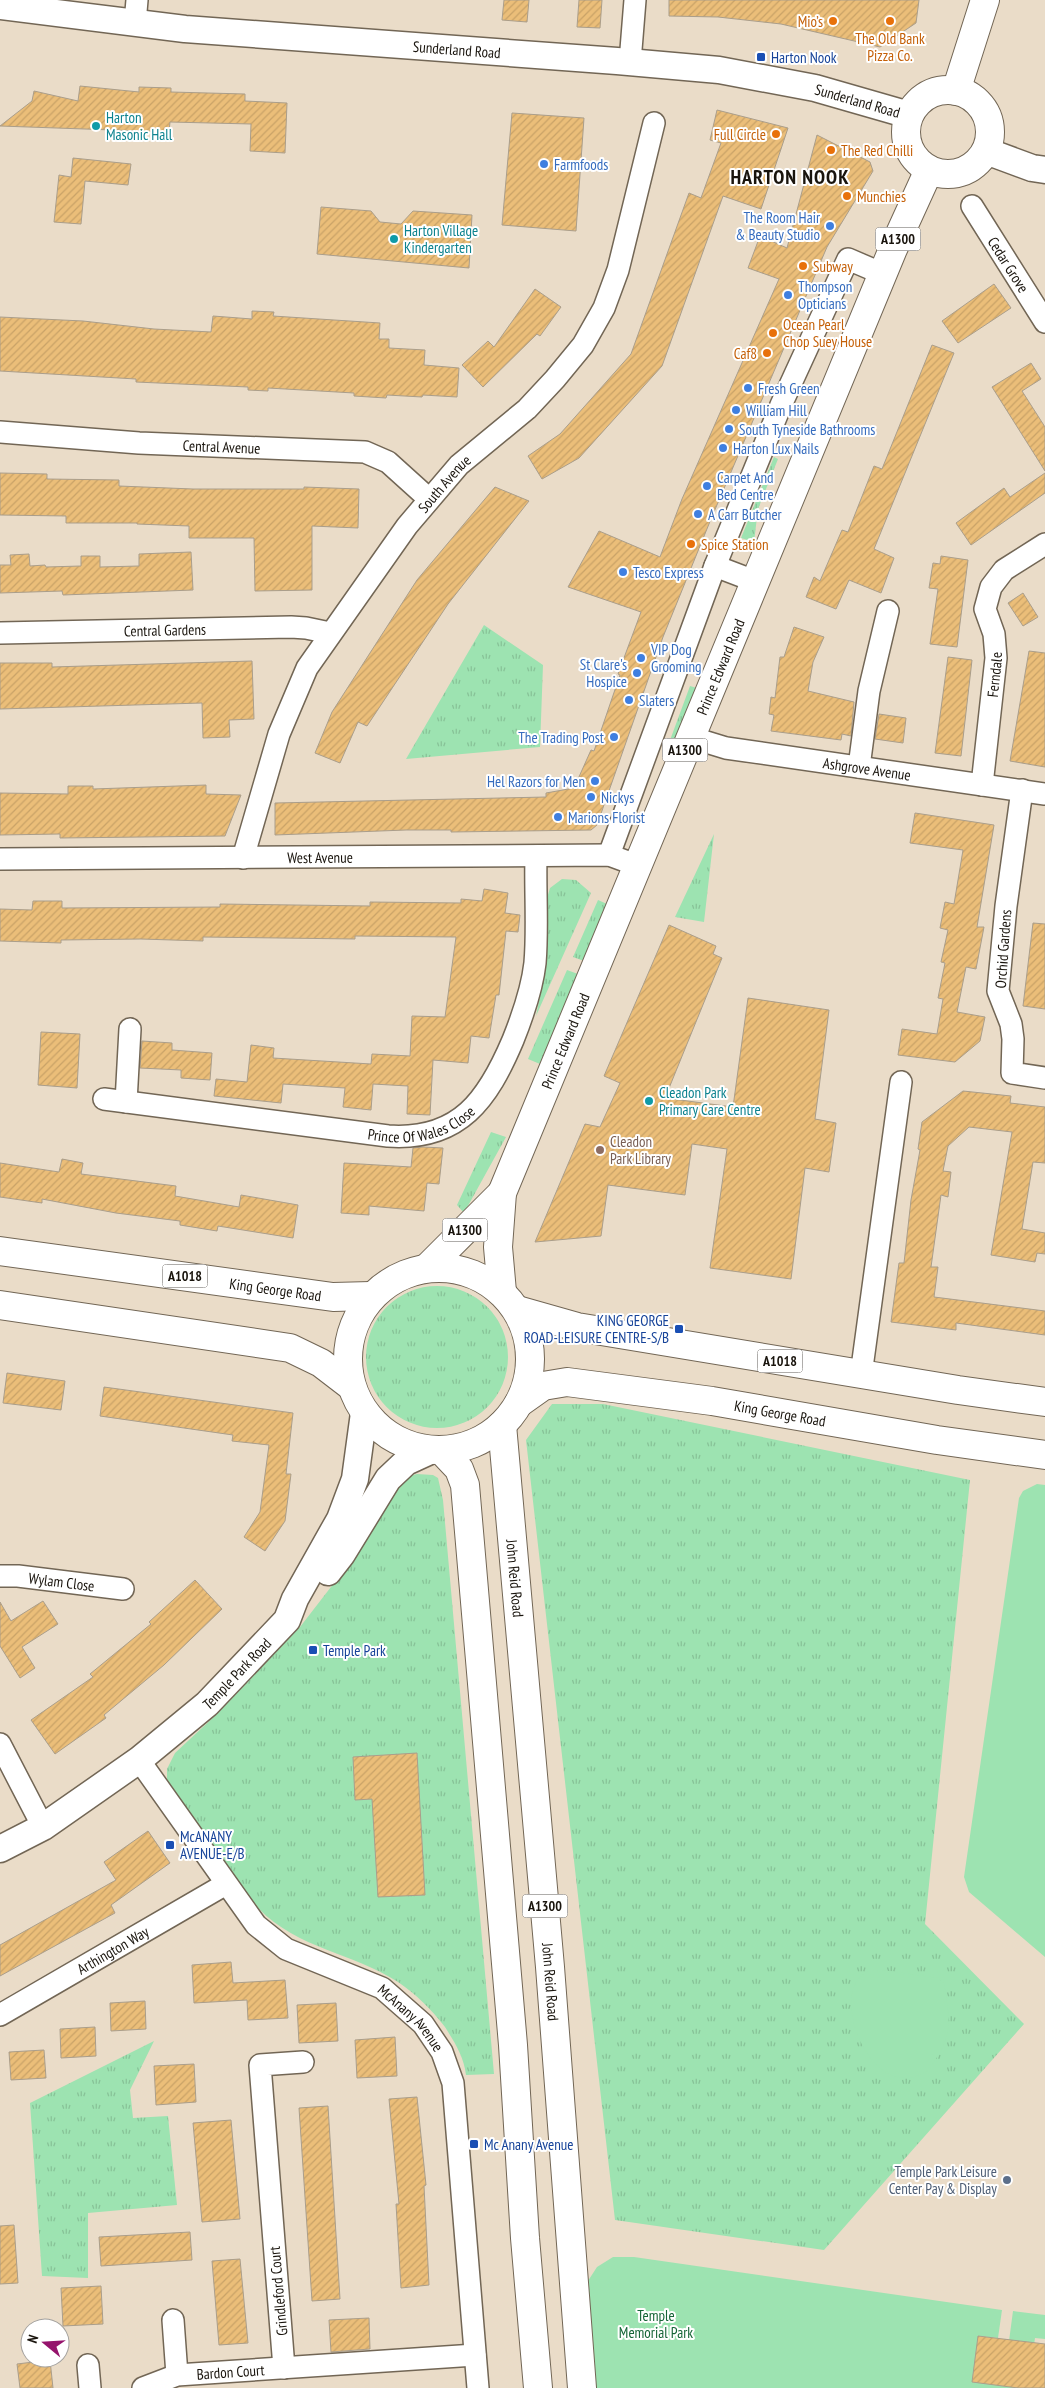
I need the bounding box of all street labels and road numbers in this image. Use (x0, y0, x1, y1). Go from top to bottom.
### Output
street label: Sunderland Road (412, 36, 501, 62)
street label: Sunderland Road (813, 79, 902, 121)
road number: A1300 (876, 228, 920, 250)
street label: Cedar Grove (984, 233, 1033, 296)
street label: Central Avenue (182, 435, 261, 457)
street label: South Avenue (413, 450, 474, 516)
street label: Prince Edward Road (692, 616, 748, 717)
street label: Central Gardens (124, 619, 206, 640)
street label: Ferndale (982, 651, 1005, 698)
road number: A1300 (662, 738, 708, 762)
street label: Ashgrove Avenue (822, 753, 912, 784)
street label: West Avenue (287, 847, 353, 867)
street label: Orchid Gardens (991, 909, 1015, 989)
street label: Prince Edward Road (537, 990, 593, 1092)
street label: Prince Of Wales Close (367, 1101, 479, 1146)
road number: A1300 (442, 1218, 488, 1242)
road number: A1018 (162, 1264, 208, 1288)
street label: King George Road (228, 1273, 323, 1305)
road number: A1018 (758, 1350, 802, 1372)
street label: King George Road (733, 1396, 827, 1430)
street label: John Reid Road (503, 1538, 528, 1618)
street label: Wylam Close (28, 1568, 96, 1595)
street label: Temple Park Road (199, 1634, 275, 1713)
road number: A1300 (522, 1894, 568, 1918)
street label: Arthington Way (73, 1921, 152, 1978)
street label: John Reid Road (538, 1941, 564, 2021)
street label: McAnany Avenue (374, 1980, 448, 2055)
street label: Grindleford Court (265, 2246, 291, 2336)
street label: Bardon Court (196, 2360, 265, 2383)

